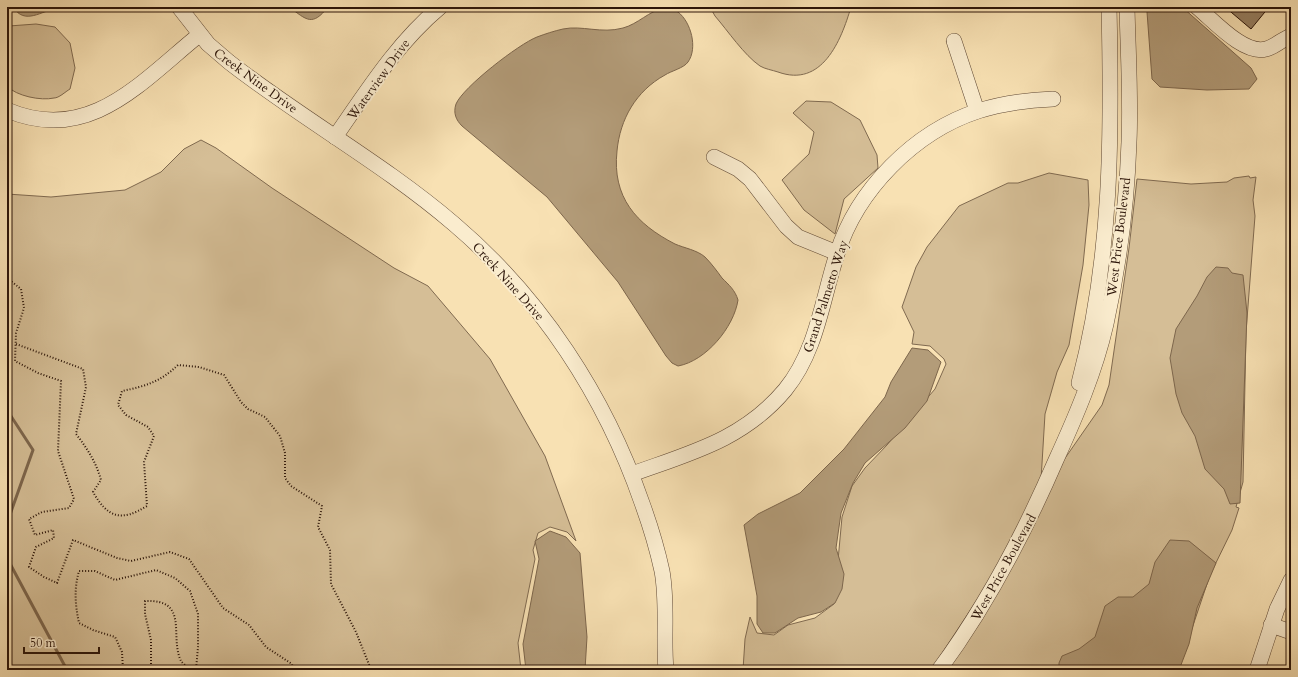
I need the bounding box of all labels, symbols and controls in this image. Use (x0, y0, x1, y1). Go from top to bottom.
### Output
street label: Waterview Drive (343, 35, 414, 125)
street label: Creek Nine Drive (210, 44, 301, 118)
street label: West Price Boulevard (1103, 177, 1135, 299)
street label: Grand Palmetto Way (799, 238, 853, 355)
street label: Creek Nine Drive (468, 239, 548, 325)
street label: West Price Boulevard (967, 511, 1041, 625)
scale bar (24, 629, 99, 655)
text: 50 m (30, 635, 57, 651)

